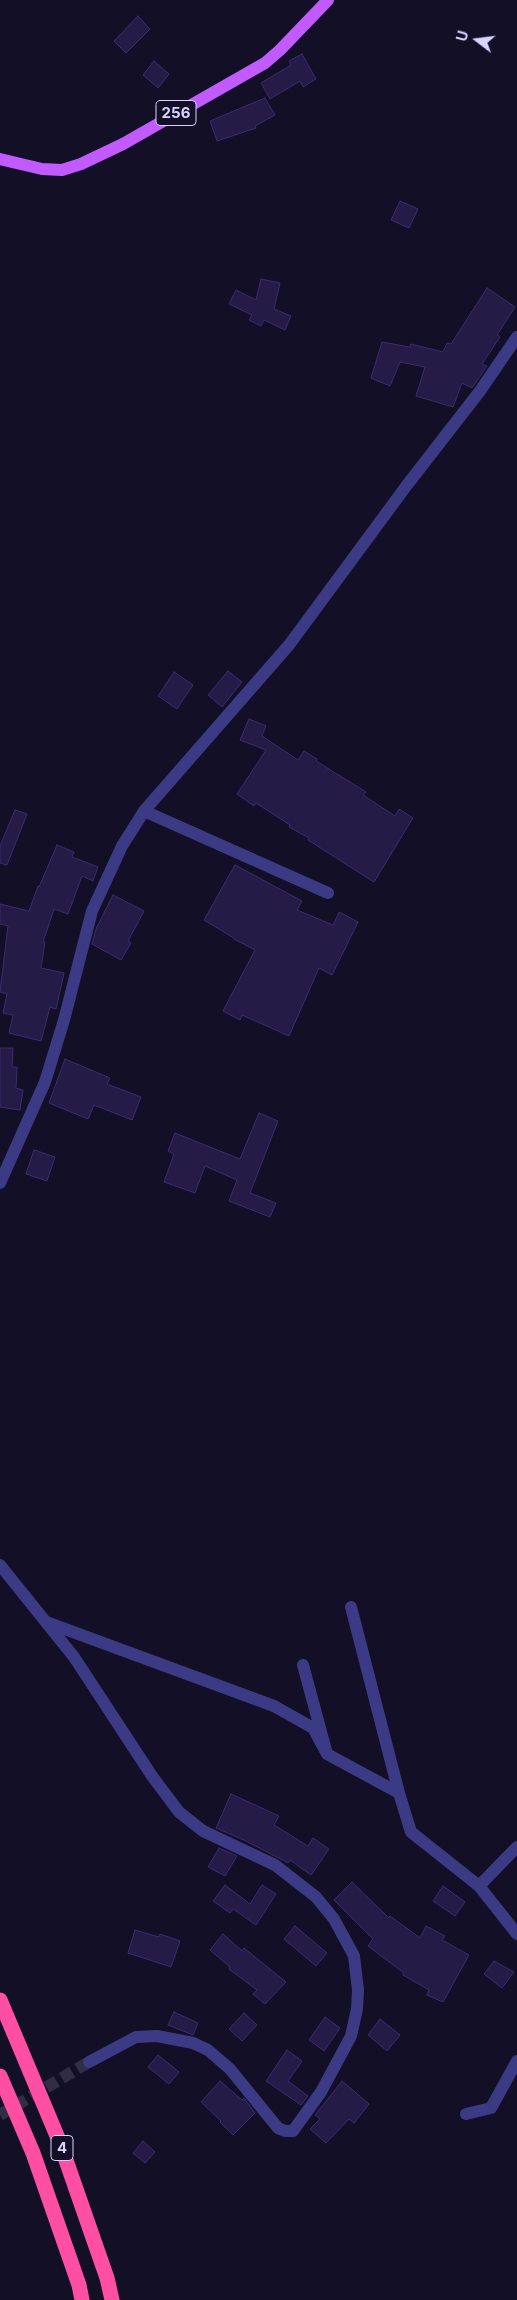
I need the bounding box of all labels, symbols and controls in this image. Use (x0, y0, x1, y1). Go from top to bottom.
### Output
north arrow (452, 15, 502, 65)
text: U (452, 29, 472, 43)
road number: 256 (156, 100, 196, 126)
road number: 4 (51, 2136, 73, 2160)

